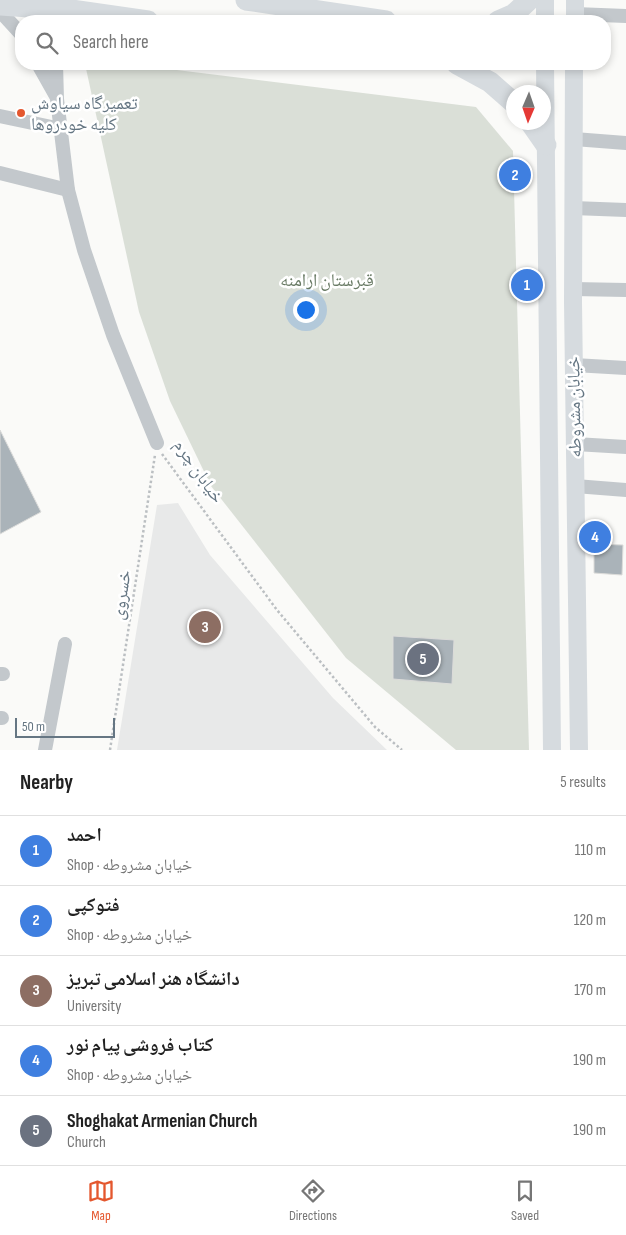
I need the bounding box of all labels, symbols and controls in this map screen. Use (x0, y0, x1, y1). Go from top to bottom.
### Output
search box (15, 15, 611, 70)
icon: search (33, 29, 61, 57)
text: Search here (73, 31, 149, 54)
north arrow (506, 85, 551, 130)
place label: تعمیرگاه سیاوش کلیه خودروها (31, 93, 138, 135)
marker: تعمیرگاه سیاوش کلیه خودروها (15, 107, 27, 119)
pin: 2 (499, 156, 531, 194)
pin: 1 (511, 266, 543, 304)
park label: قبرستان ارامنه (280, 270, 374, 291)
your location (293, 297, 319, 323)
street label: خیابان مشروطه (563, 356, 586, 458)
street label: خیابان چرم (168, 435, 228, 508)
pin: 4 (579, 518, 611, 556)
street label: خسروی (107, 569, 136, 622)
pin: 3 (189, 608, 221, 646)
pin: 5 (407, 640, 439, 678)
scale bar (15, 715, 115, 738)
text: 50 m (22, 718, 45, 735)
text: Nearby (20, 770, 73, 795)
text: 5 results (560, 773, 606, 792)
text: احمد (67, 824, 102, 847)
text: 1 (33, 841, 39, 860)
text: 110 m (575, 841, 606, 860)
text: Shop · خیابان مشروطه (67, 856, 192, 875)
text: فتوکپی (67, 894, 120, 917)
text: 2 (32, 911, 40, 930)
text: 120 m (574, 911, 606, 930)
text: Shop · خیابان مشروطه (67, 926, 192, 945)
text: دانشگاه هنر اسلامی تبریز (67, 968, 240, 991)
text: 3 (32, 981, 40, 1000)
text: 170 m (574, 981, 606, 1000)
text: University (67, 997, 121, 1016)
text: کتاب فروشی پیام نور (67, 1034, 213, 1057)
text: 4 (32, 1051, 40, 1070)
text: 190 m (573, 1051, 606, 1070)
text: Shop · خیابان مشروطه (67, 1066, 192, 1085)
text: Shoghakat Armenian Church (67, 1110, 257, 1133)
text: 5 (32, 1121, 40, 1140)
text: 190 m (573, 1121, 606, 1140)
text: Church (67, 1133, 106, 1152)
tab: Map (87, 1177, 115, 1224)
tab: Directions (289, 1177, 337, 1224)
tab: Saved (511, 1177, 539, 1224)

